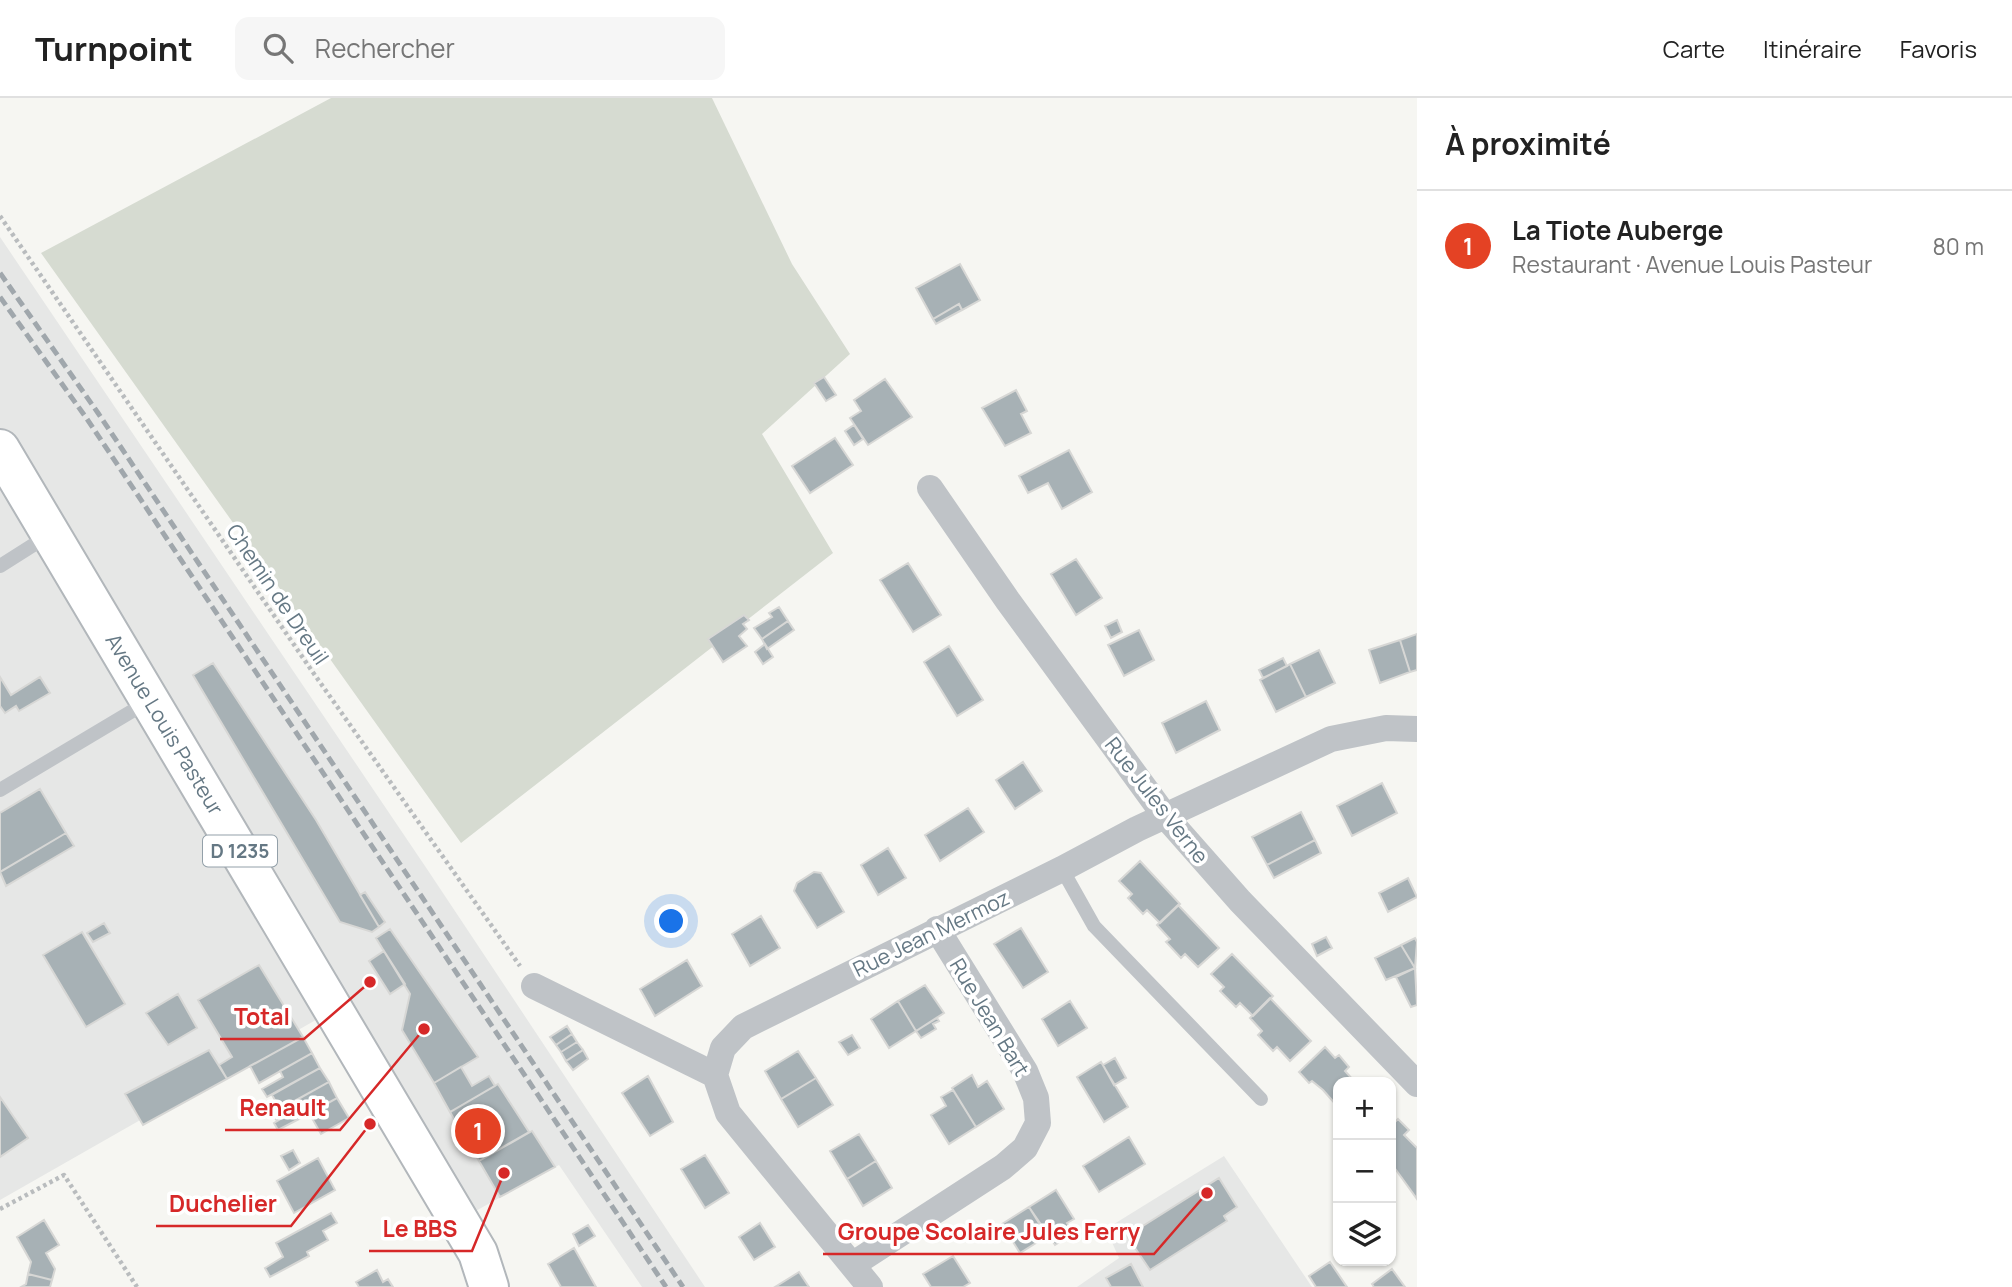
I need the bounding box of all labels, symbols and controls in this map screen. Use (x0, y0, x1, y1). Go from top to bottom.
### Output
search box (235, 17, 725, 80)
text: Turnpoint (35, 26, 193, 71)
icon: search (259, 29, 297, 67)
text: Rechercher (315, 30, 455, 66)
text: Carte (1663, 32, 1725, 65)
text: Itinéraire (1763, 32, 1862, 65)
text: Favoris (1900, 32, 1977, 65)
text: À proximité (1445, 123, 1611, 164)
text: La Tiote Auberge (1512, 212, 1723, 248)
text: 1 (1463, 230, 1473, 262)
text: 80 m (1933, 230, 1984, 262)
text: Restaurant · Avenue Louis Pasteur (1512, 248, 1872, 280)
street label: Chemin de Dreuil (221, 518, 335, 670)
street label: Avenue Louis Pasteur (100, 628, 231, 820)
street label: Rue Jules Verne (1099, 731, 1215, 869)
road number: D 1235 (203, 836, 277, 866)
street label: Rue Jean Mermoz (848, 883, 1014, 983)
your location (654, 904, 688, 938)
street label: Rue Jean Bart (944, 953, 1036, 1081)
callout: Total (220, 995, 304, 1039)
text: Total (234, 1000, 290, 1032)
map controls (1333, 1077, 1396, 1266)
button: + (1333, 1077, 1396, 1140)
callout: Renault (225, 1086, 340, 1130)
text: Renault (239, 1091, 327, 1123)
pin: 1 (455, 1105, 501, 1157)
button: − (1333, 1140, 1396, 1203)
callout: Duchelier (156, 1182, 291, 1226)
text: Duchelier (169, 1187, 277, 1219)
button: layers (1333, 1203, 1396, 1266)
callout: Le BBS (369, 1207, 472, 1251)
callout: Groupe Scolaire Jules Ferry (823, 1210, 1154, 1254)
text: Le BBS (383, 1212, 457, 1244)
text: Groupe Scolaire Jules Ferry (838, 1215, 1140, 1247)

